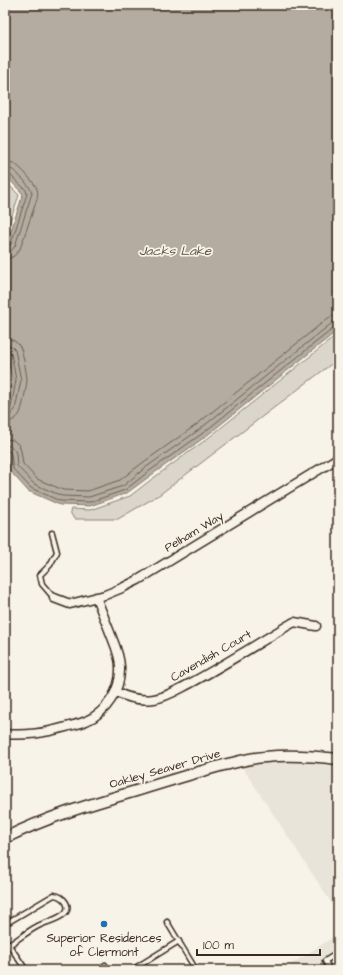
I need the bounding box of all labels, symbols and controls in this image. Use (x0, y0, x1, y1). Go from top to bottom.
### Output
water label: Jacks Lake (139, 242, 212, 260)
street label: Pelham Way (161, 507, 228, 557)
street label: Cavendish Court (167, 626, 255, 686)
street label: Oakley Seaver Drive (108, 745, 223, 794)
marker: Superior Residences of Clermont (99, 919, 109, 929)
place label: Superior Residences of Clermont (46, 930, 162, 961)
scale bar (197, 931, 320, 957)
text: 100 m (203, 937, 234, 954)

